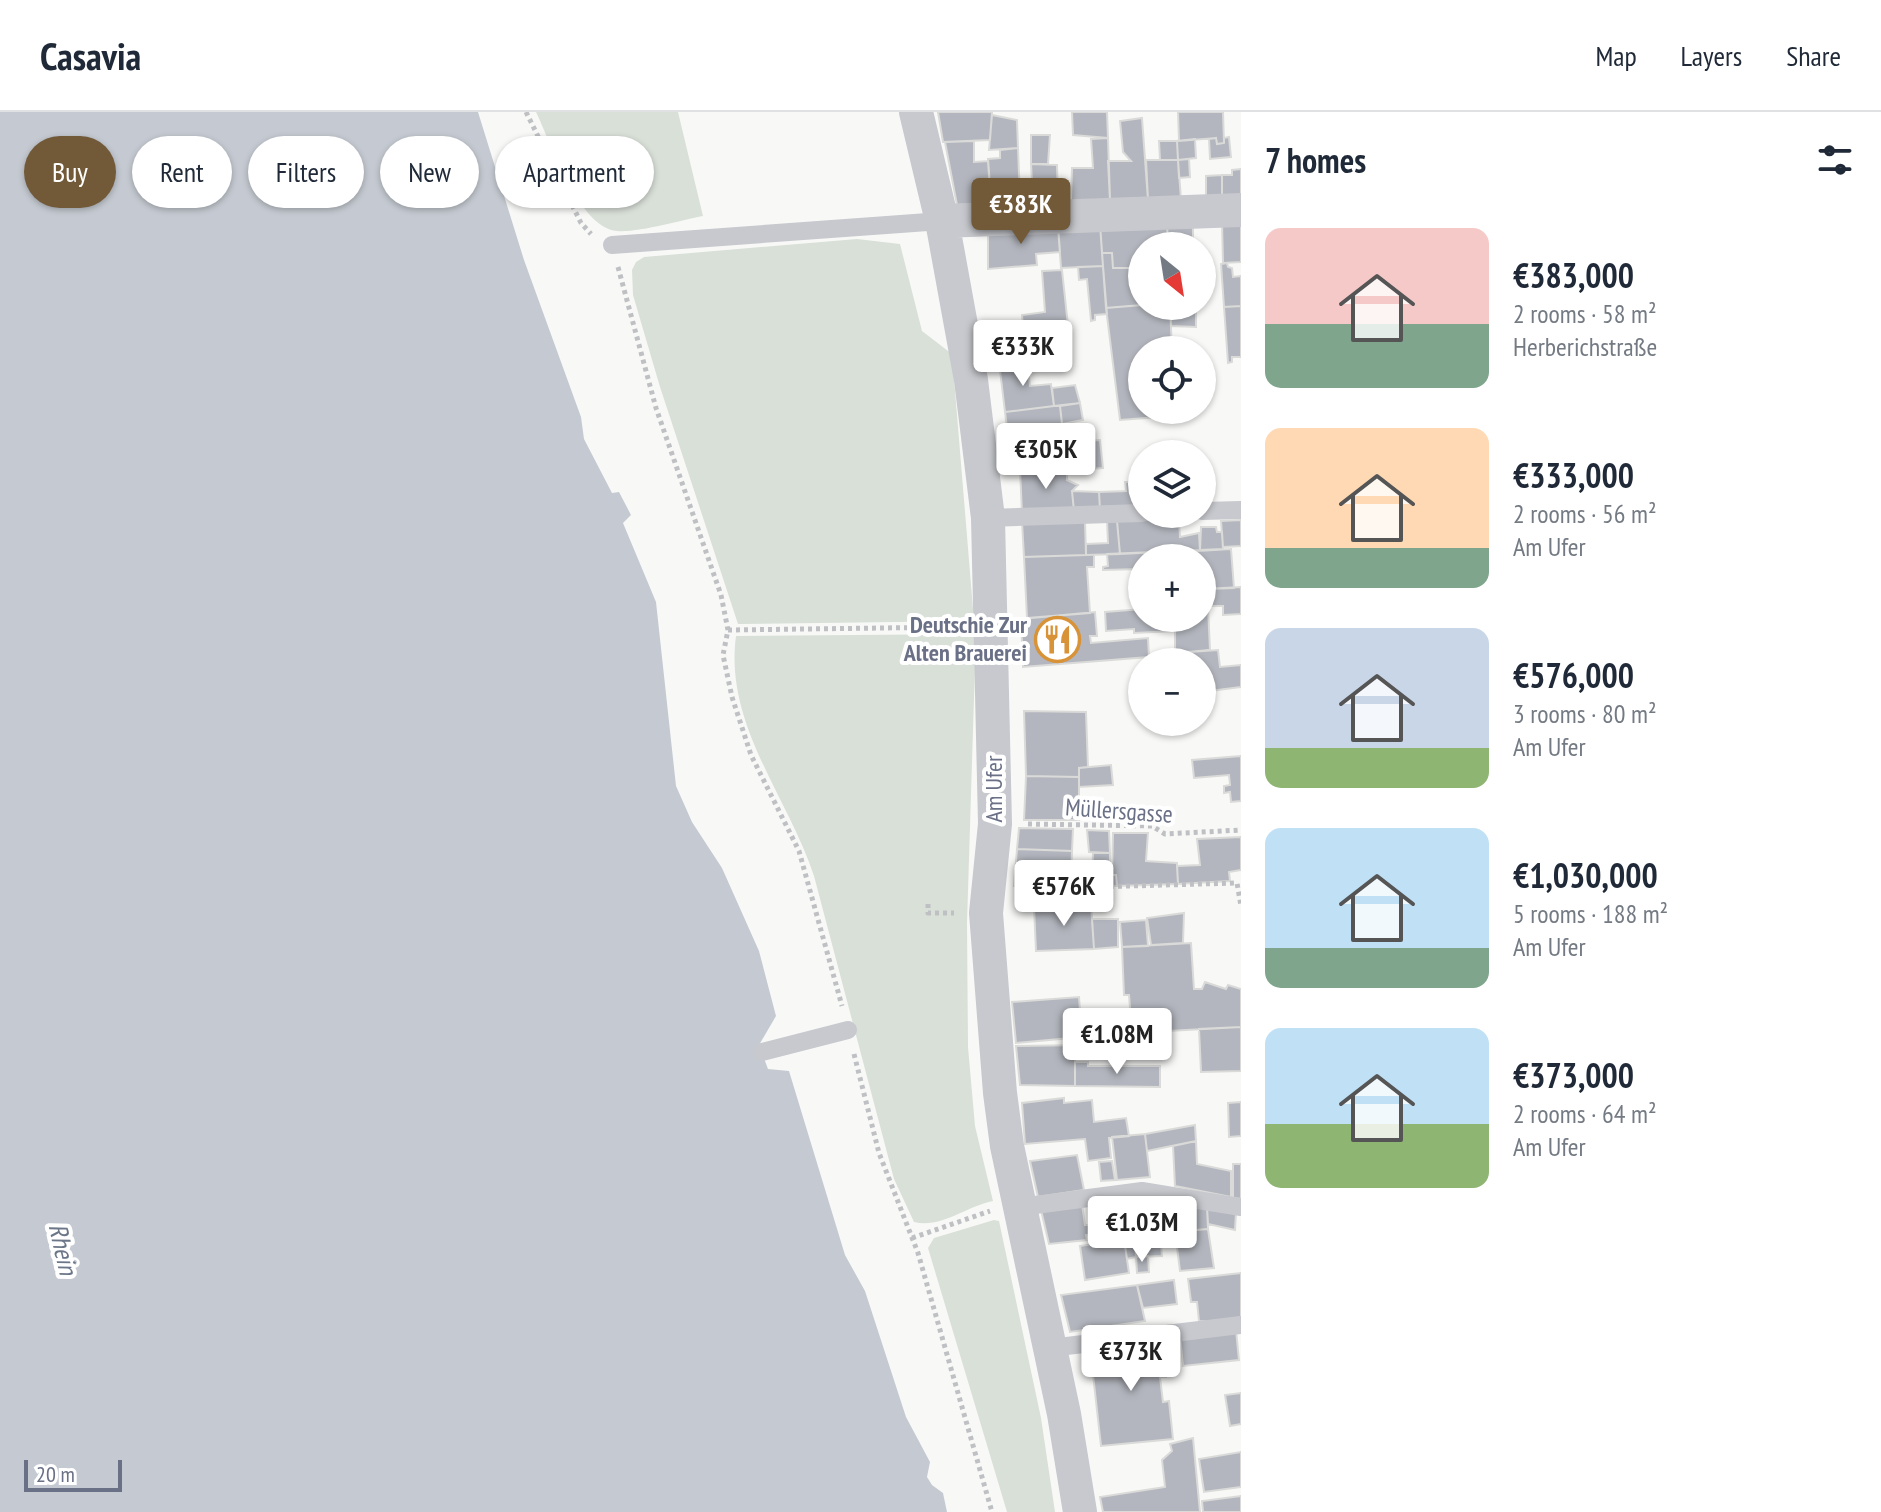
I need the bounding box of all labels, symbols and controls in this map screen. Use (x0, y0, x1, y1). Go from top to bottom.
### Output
text: Casavia (40, 31, 141, 80)
text: Map (1595, 37, 1637, 74)
text: Layers (1681, 37, 1742, 74)
text: Share (1786, 37, 1841, 74)
chip: Buy (24, 136, 116, 208)
chip: Rent (132, 136, 232, 208)
chip: Filters (248, 136, 364, 208)
chip: New (380, 136, 479, 208)
chip: Apartment (495, 136, 654, 208)
text: 7 homes (1265, 138, 1366, 182)
icon: filters (1813, 138, 1857, 182)
pin: €383K (965, 178, 1077, 246)
text: €383K (989, 187, 1053, 220)
north arrow (1128, 232, 1216, 320)
map controls (1128, 232, 1216, 736)
text: €383,000 (1513, 253, 1634, 297)
icon: home (1329, 260, 1425, 356)
text: 2 rooms · 58 m² (1513, 297, 1657, 330)
pin: €333K (967, 320, 1079, 388)
text: €333K (991, 329, 1055, 362)
text: Herberichstraße (1513, 330, 1657, 363)
button: locate (1128, 336, 1216, 424)
pin: €305K (990, 423, 1102, 491)
text: €305K (1014, 432, 1078, 465)
button: layers (1128, 440, 1216, 528)
text: €333,000 (1513, 453, 1634, 497)
icon: home (1329, 460, 1425, 556)
text: 2 rooms · 56 m² (1513, 497, 1657, 530)
text: Am Ufer (1513, 530, 1586, 563)
button: + (1128, 544, 1216, 632)
place label: Deutschie Zur Alten Brauerei (903, 609, 1028, 668)
restaurant icon: Deutschie Zur Alten Brauerei (1034, 615, 1082, 663)
button: − (1128, 648, 1216, 736)
text: €576,000 (1513, 653, 1634, 697)
icon: home (1329, 660, 1425, 756)
text: 3 rooms · 80 m² (1513, 697, 1657, 730)
text: Am Ufer (1513, 730, 1586, 763)
street label: Am Ufer (978, 755, 1009, 823)
street label: Müllersgasse (1064, 791, 1174, 830)
text: €1,030,000 (1513, 853, 1658, 897)
pin: €576K (1008, 860, 1120, 928)
icon: home (1329, 860, 1425, 956)
text: €576K (1032, 869, 1096, 902)
text: 5 rooms · 188 m² (1513, 897, 1668, 930)
text: Am Ufer (1513, 930, 1586, 963)
pin: €1.08M (1052, 1008, 1182, 1076)
text: €1.08M (1081, 1017, 1153, 1050)
text: €373,000 (1513, 1053, 1634, 1097)
icon: home (1329, 1060, 1425, 1156)
text: 2 rooms · 64 m² (1513, 1097, 1657, 1130)
text: Am Ufer (1513, 1130, 1586, 1163)
pin: €1.03M (1077, 1196, 1207, 1264)
text: €1.03M (1106, 1205, 1178, 1238)
water label: Rhein (42, 1220, 86, 1279)
pin: €373K (1075, 1325, 1187, 1393)
text: €373K (1099, 1334, 1163, 1367)
scale bar (24, 1456, 122, 1492)
text: 20 m (36, 1460, 75, 1488)

